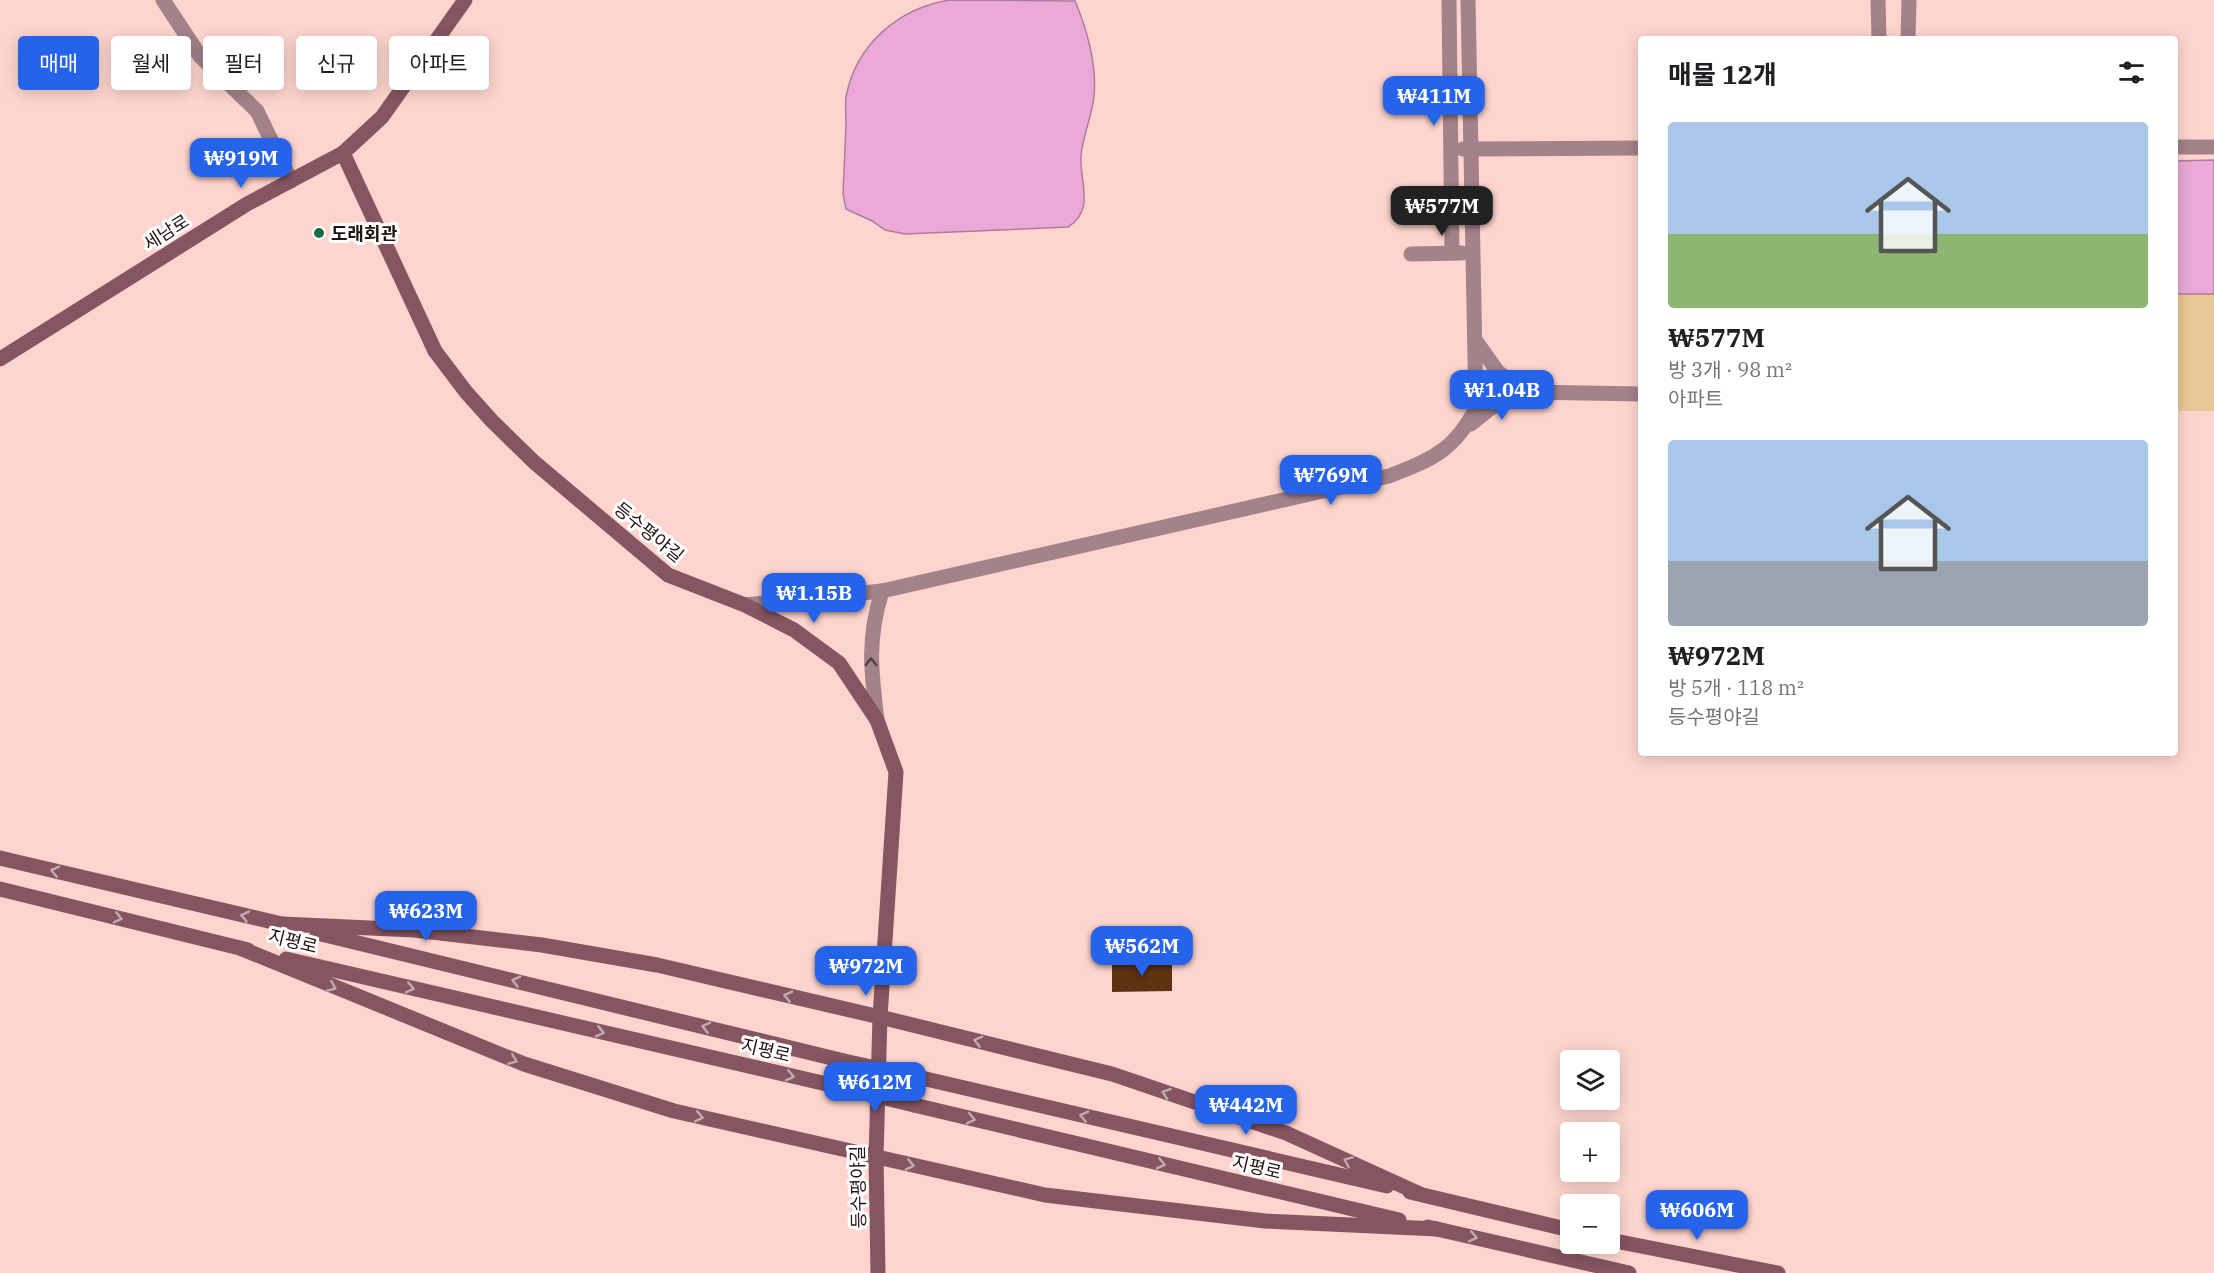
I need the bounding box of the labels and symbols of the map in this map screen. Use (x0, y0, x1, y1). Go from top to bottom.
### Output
pin: ₩411M (1392, 76, 1476, 127)
pin: ₩919M (199, 138, 283, 189)
pin: ₩577M (1400, 186, 1484, 237)
street label: 세남로 (139, 209, 193, 255)
place label: 도래회관 (331, 222, 398, 245)
marker: 도래회관 (312, 226, 326, 240)
pin: ₩1.04B (1453, 370, 1551, 421)
pin: ₩769M (1289, 455, 1373, 506)
street label: 등수평야길 (610, 497, 688, 567)
pin: ₩1.15B (765, 573, 863, 624)
one-way arrow (865, 657, 877, 666)
one-way arrow (50, 865, 60, 878)
pin: ₩623M (384, 891, 468, 942)
one-way arrow (240, 910, 250, 923)
one-way arrow (113, 911, 123, 924)
street label: 지평로 (266, 924, 320, 958)
pin: ₩562M (1100, 926, 1184, 977)
pin: ₩972M (824, 946, 908, 997)
one-way arrow (511, 976, 521, 989)
one-way arrow (326, 980, 337, 992)
one-way arrow (404, 981, 414, 994)
one-way arrow (783, 990, 793, 1003)
one-way arrow (701, 1022, 711, 1035)
one-way arrow (595, 1025, 605, 1038)
street label: 지평로 (739, 1033, 793, 1067)
one-way arrow (973, 1036, 983, 1049)
one-way arrow (508, 1052, 518, 1065)
pin: ₩612M (833, 1062, 917, 1113)
one-way arrow (785, 1068, 795, 1081)
pin: ₩442M (1204, 1085, 1288, 1136)
one-way arrow (1161, 1087, 1172, 1100)
one-way arrow (694, 1110, 704, 1123)
one-way arrow (1079, 1110, 1089, 1123)
one-way arrow (966, 1111, 976, 1124)
street label: 등수평야길 (846, 1145, 870, 1229)
street label: 지평로 (1230, 1150, 1284, 1184)
one-way arrow (1155, 1156, 1165, 1169)
one-way arrow (1343, 1156, 1354, 1168)
one-way arrow (905, 1157, 915, 1170)
pin: ₩606M (1655, 1190, 1739, 1241)
one-way arrow (1468, 1230, 1478, 1243)

